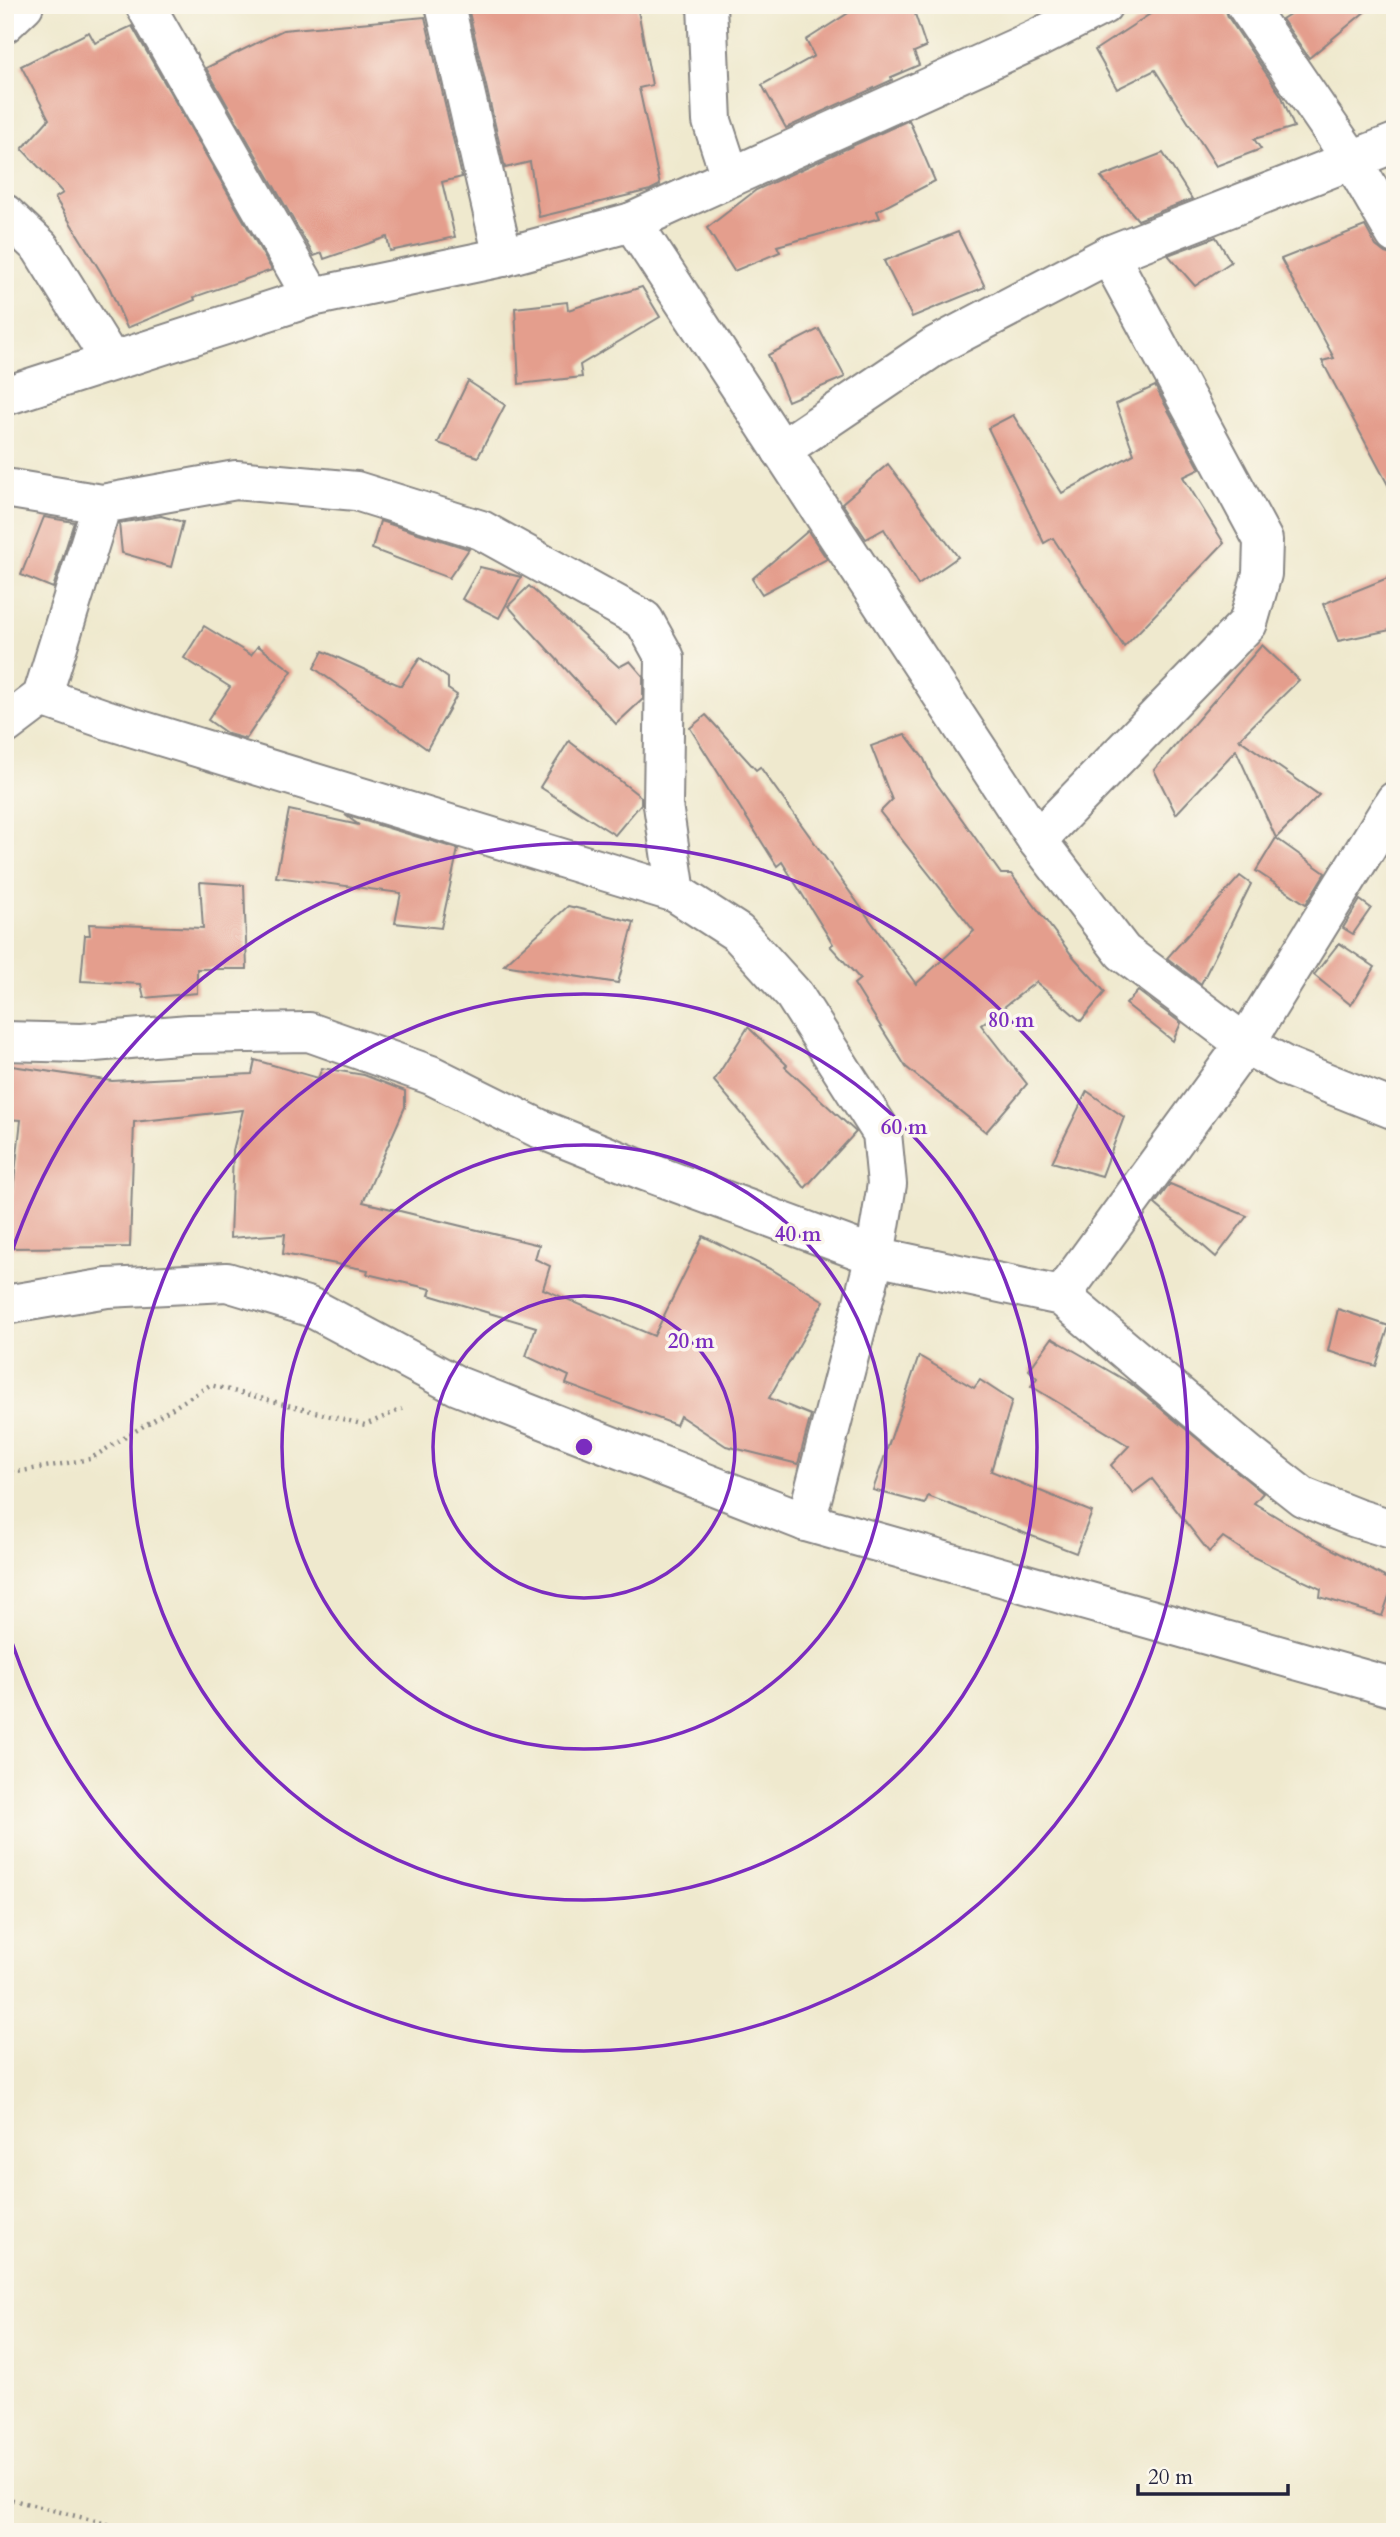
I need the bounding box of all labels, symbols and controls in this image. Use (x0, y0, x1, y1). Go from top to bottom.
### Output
text: 80 m (988, 1006, 1035, 1035)
text: 60 m (881, 1113, 928, 1142)
text: 40 m (775, 1220, 822, 1249)
text: 20 m (668, 1327, 715, 1356)
centre of rings (572, 1435, 596, 1459)
scale bar (1138, 2453, 1288, 2497)
text: 20 m (1148, 2463, 1193, 2492)

